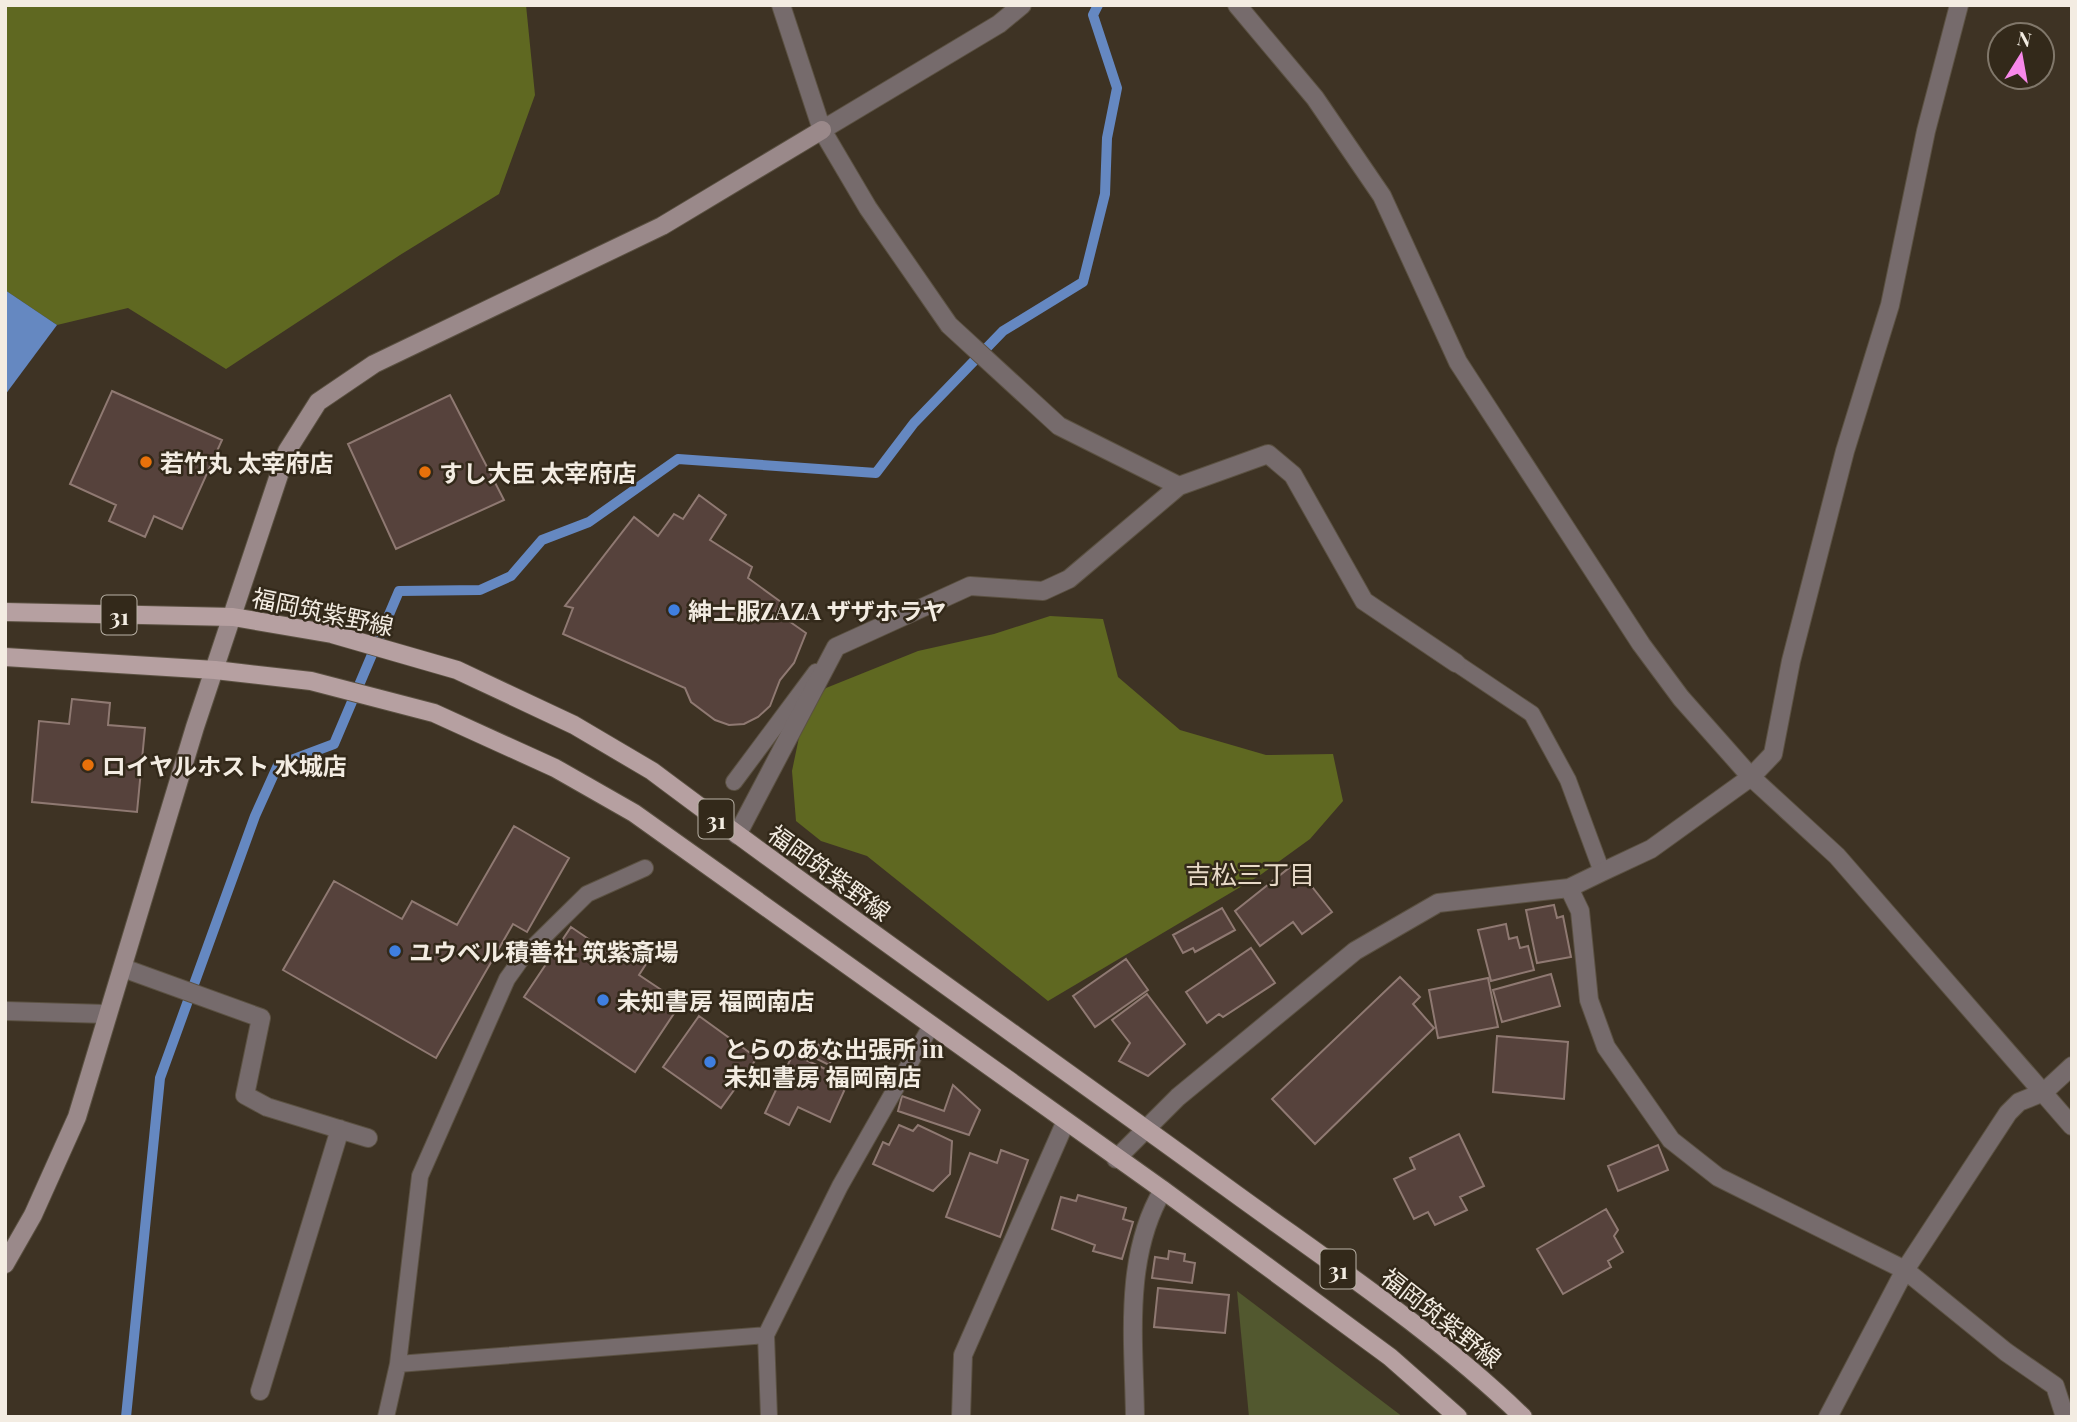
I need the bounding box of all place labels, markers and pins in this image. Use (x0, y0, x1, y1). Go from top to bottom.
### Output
place label: 若竹丸 太宰府店 (160, 446, 334, 478)
marker: 若竹丸 太宰府店 (138, 454, 154, 470)
place label: すし大臣 太宰府店 (439, 456, 637, 488)
marker: すし大臣 太宰府店 (417, 464, 433, 480)
place label: 紳士服ZAZA ザザホラヤ (688, 594, 947, 626)
marker: 紳士服ZAZA ザザホラヤ (666, 602, 682, 618)
place label: ロイヤルホスト 水城店 (102, 749, 347, 781)
marker: ロイヤルホスト 水城店 (80, 757, 96, 773)
place label: ユウベル積善社 筑紫斎場 (409, 935, 679, 967)
marker: ユウベル積善社 筑紫斎場 (387, 943, 403, 959)
place label: 未知書房 福岡南店 (617, 984, 815, 1016)
marker: 未知書房 福岡南店 (595, 992, 611, 1008)
place label: とらのあな出張所 in 未知書房 福岡南店 (724, 1032, 944, 1092)
marker: とらのあな出張所 in 未知書房 福岡南店 (702, 1054, 718, 1070)

